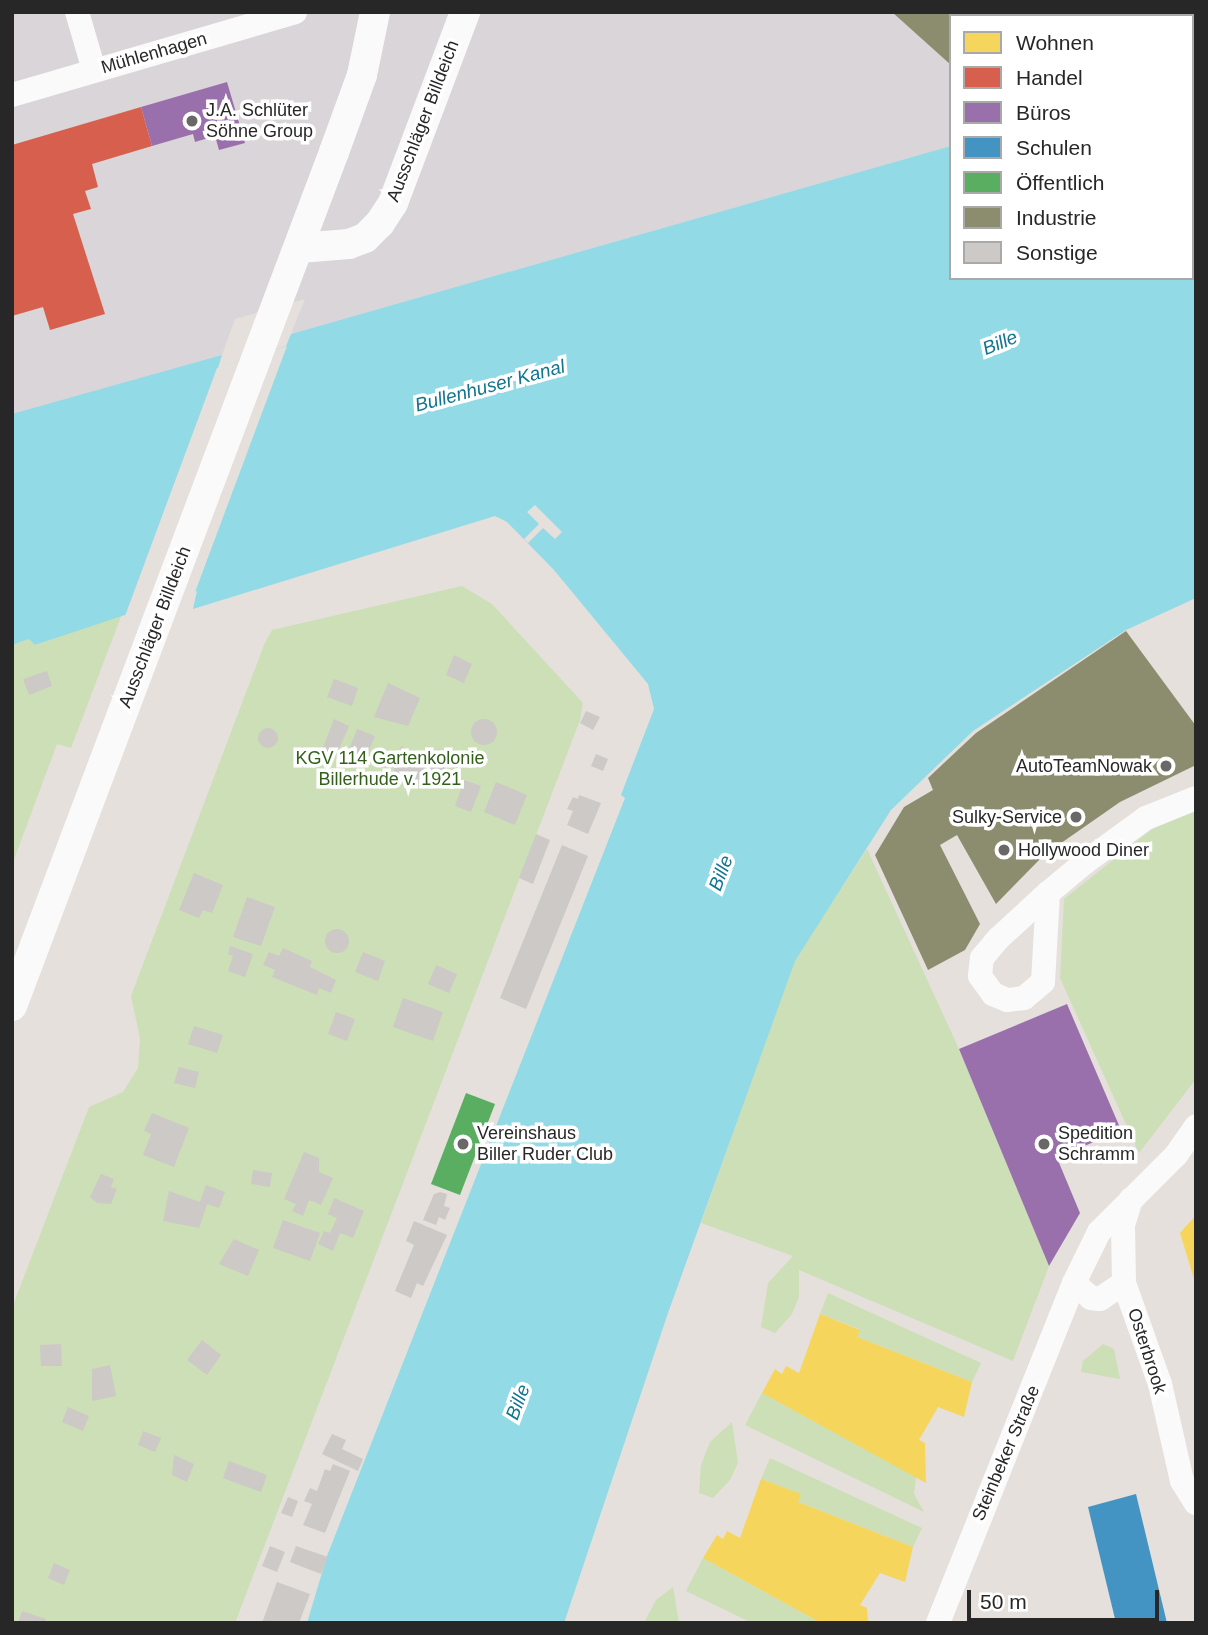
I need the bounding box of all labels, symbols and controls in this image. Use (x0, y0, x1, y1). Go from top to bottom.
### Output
legend (949, 14, 1194, 280)
street label: Mühlenhagen (99, 28, 209, 78)
text: Wohnen (1016, 31, 1094, 54)
street label: Ausschläger Billdeich (382, 37, 464, 205)
text: Handel (1016, 66, 1083, 89)
place label: J.A. Schlüter Söhne Group (206, 100, 313, 142)
text: Büros (1016, 101, 1071, 124)
marker: J.A. Schlüter Söhne Group (184, 113, 200, 129)
text: Schulen (1016, 136, 1092, 159)
text: Öffentlich (1016, 171, 1104, 194)
text: Industrie (1016, 206, 1097, 229)
text: Sonstige (1016, 241, 1098, 264)
water label: Bille (979, 326, 1021, 360)
water label: Bullenhuser Kanal (413, 355, 567, 417)
street label: Ausschläger Billdeich (114, 543, 196, 711)
park label: KGV 114 Gartenkolonie Billerhude v. 1921 (296, 748, 484, 790)
place label: AutoTeamNowak (1016, 755, 1152, 777)
marker: AutoTeamNowak (1158, 758, 1174, 774)
place label: Sulky-Service (952, 806, 1062, 828)
marker: Sulky-Service (1068, 809, 1084, 825)
place label: Hollywood Diner (1018, 839, 1149, 861)
marker: Hollywood Diner (996, 842, 1012, 858)
water label: Bille (704, 852, 738, 894)
place label: Vereinshaus Biller Ruder Club (477, 1123, 613, 1166)
place label: Spedition Schramm (1058, 1123, 1135, 1166)
marker: Vereinshaus Biller Ruder Club (455, 1136, 471, 1152)
marker: Spedition Schramm (1036, 1136, 1052, 1152)
street label: Osterbrook (1123, 1305, 1171, 1397)
water label: Bille (501, 1381, 535, 1423)
street label: Steinbeker Straße (968, 1382, 1044, 1524)
scale bar (970, 1576, 1162, 1620)
text: 50 m (980, 1590, 1027, 1613)

